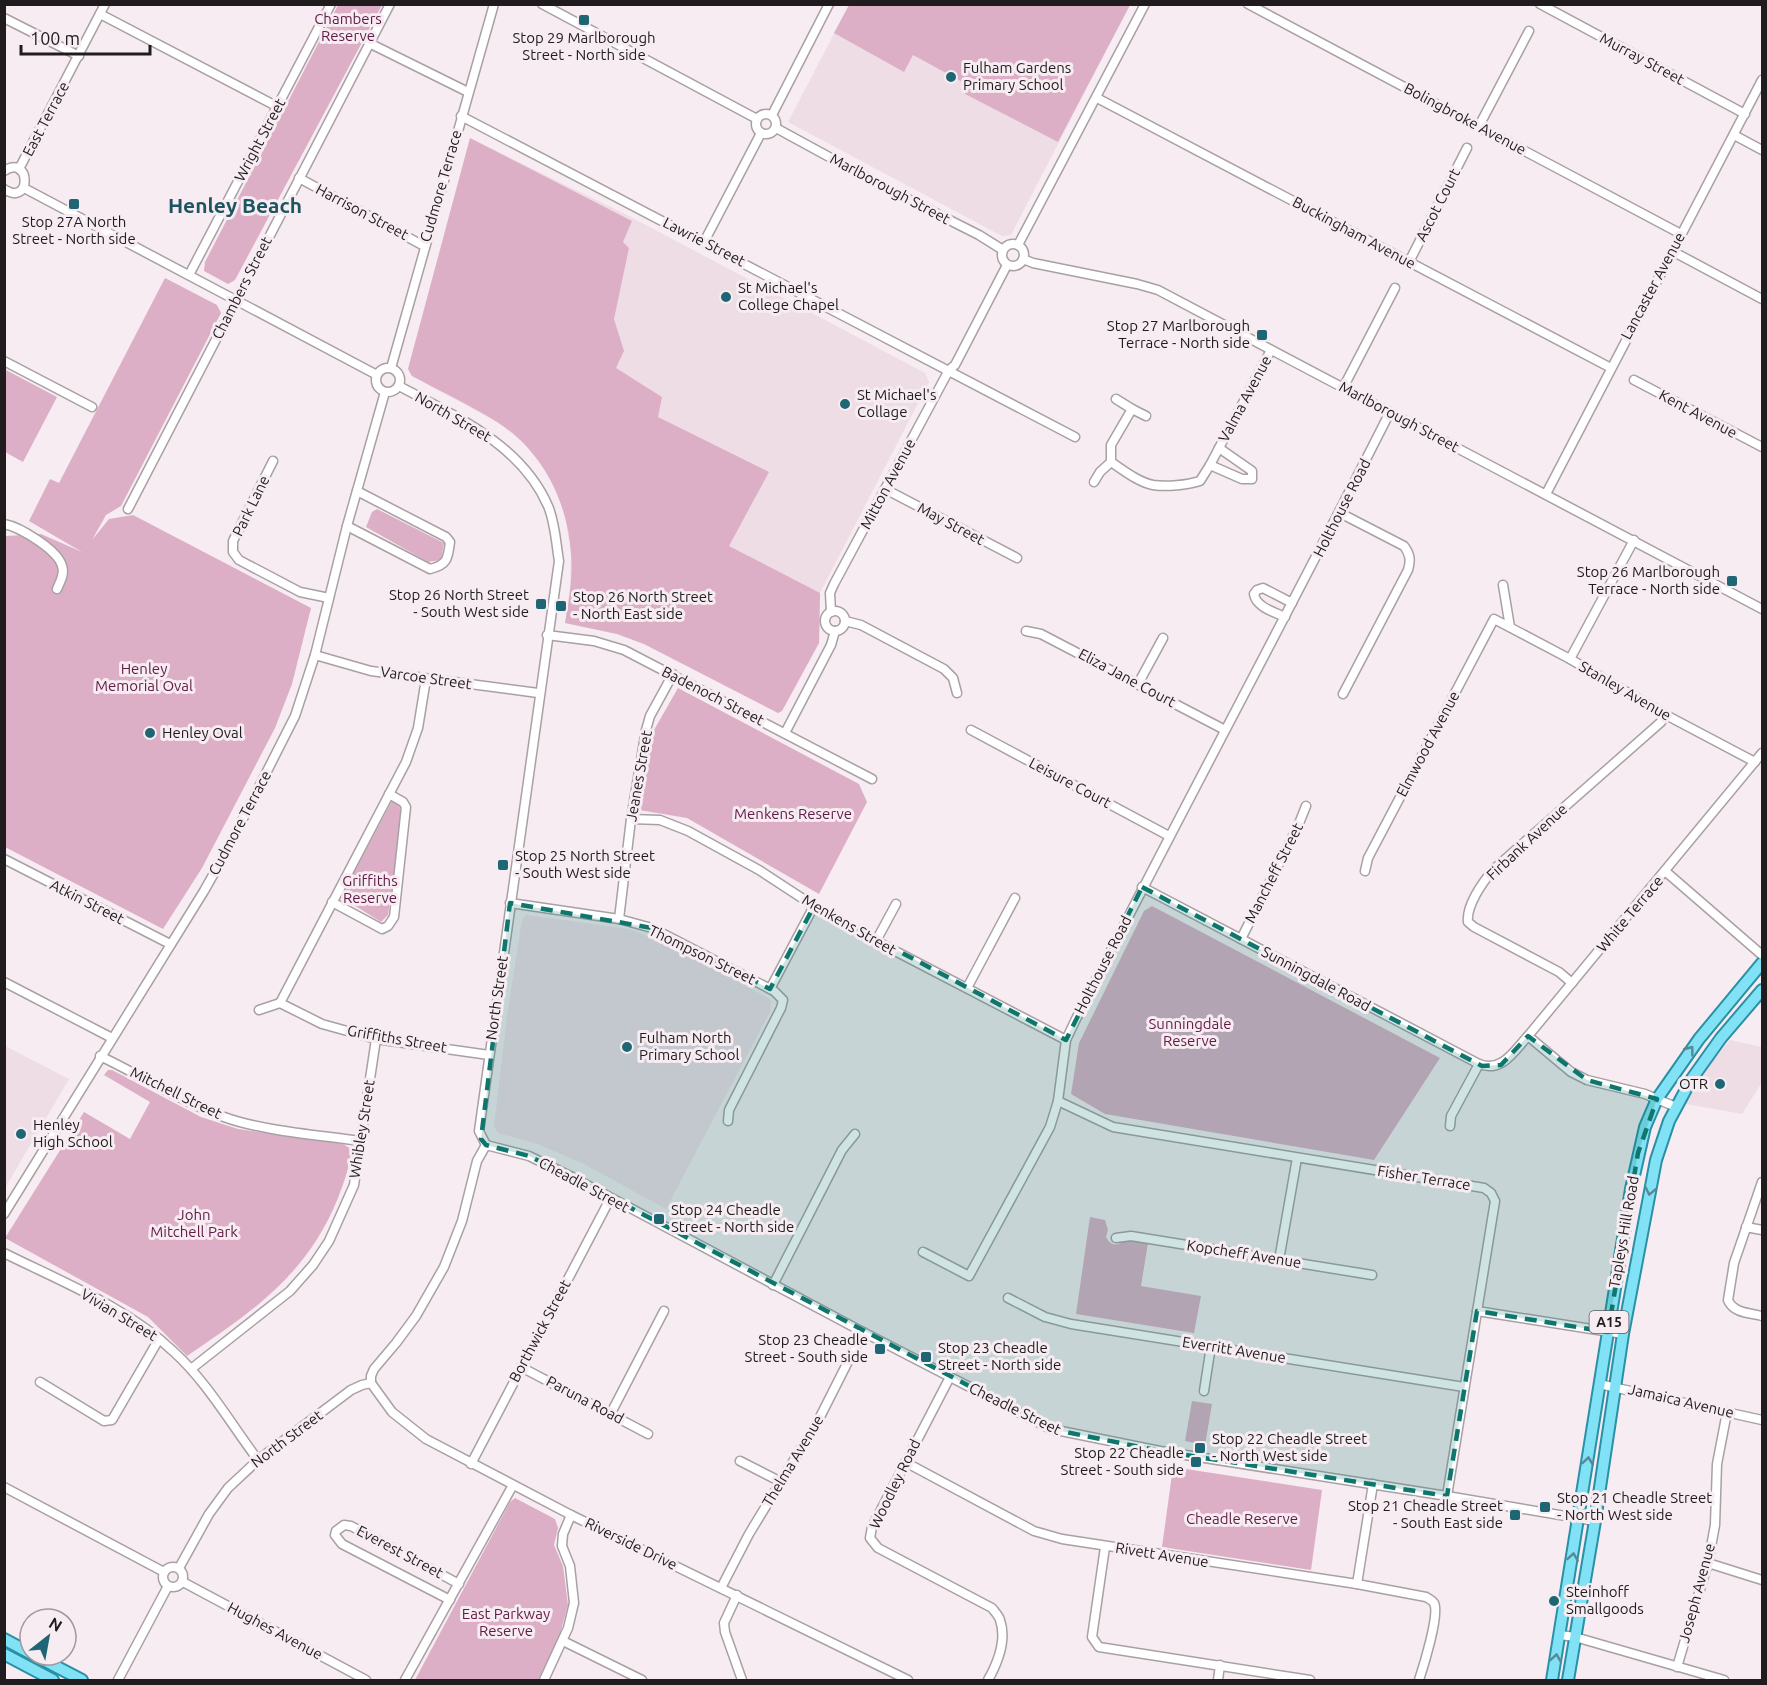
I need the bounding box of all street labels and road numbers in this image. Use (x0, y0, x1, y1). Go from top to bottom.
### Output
street label: Murray Street (1597, 29, 1687, 88)
street label: East Terrace (19, 79, 72, 159)
street label: Bolingbroke Avenue (1401, 79, 1529, 158)
street label: Wright Street (231, 95, 289, 184)
street label: Cudmore Terrace (416, 128, 465, 244)
street label: Marlborough Street (827, 150, 953, 227)
street label: Ascot Court (1412, 165, 1463, 244)
street label: Harrison Street (313, 180, 411, 243)
street label: Buckingham Avenue (1290, 193, 1419, 272)
street label: Lawrie Street (660, 214, 748, 270)
street label: Lancaster Avenue (1617, 229, 1688, 342)
street label: Chambers Street (208, 233, 275, 342)
street label: Valma Avenue (1215, 353, 1274, 445)
street label: Marlborough Street (1336, 378, 1462, 455)
street label: Kent Avenue (1656, 386, 1740, 441)
street label: North Street (412, 388, 494, 445)
street label: Mitton Avenue (857, 436, 918, 532)
street label: Holthouse Road (1310, 456, 1374, 560)
street label: Park Lane (229, 473, 273, 539)
street label: May Street (915, 499, 988, 548)
street label: Eliza Jane Court (1076, 645, 1179, 710)
street label: Stanley Avenue (1576, 657, 1674, 724)
street label: Badenoch Street (659, 662, 767, 729)
street label: Varcoe Street (379, 663, 473, 692)
street label: Elmwood Avenue (1393, 688, 1463, 800)
street label: Jeanes Street (622, 729, 655, 823)
street label: Leisure Court (1026, 754, 1114, 811)
street label: Cudmore Terrace (205, 768, 274, 878)
street label: Firbank Avenue (1483, 800, 1570, 883)
street label: Mancheff Street (1241, 820, 1306, 926)
street label: White Terrace (1593, 872, 1666, 955)
street label: Atkin Street (47, 876, 127, 928)
street label: Menkens Street (799, 891, 899, 958)
street label: Holthouse Road (1071, 913, 1135, 1017)
street label: Thompson Street (646, 921, 758, 988)
street label: Sunningdale Road (1259, 943, 1374, 1014)
street label: North Street (482, 955, 511, 1041)
street label: Griffiths Street (346, 1021, 448, 1056)
street label: Mitchell Street (128, 1063, 225, 1122)
street label: Whibley Street (345, 1078, 378, 1179)
street label: Cheadle Street (536, 1154, 632, 1216)
street label: Fisher Terrace (1376, 1162, 1472, 1193)
street label: Tapleys Hill Road (1605, 1174, 1642, 1289)
street label: Kopcheff Avenue (1186, 1236, 1303, 1271)
street label: Borthwick Street (505, 1277, 574, 1385)
street label: Vivian Street (78, 1285, 161, 1344)
road number: A15 (1590, 1311, 1628, 1333)
street label: Everritt Avenue (1181, 1333, 1287, 1366)
street label: Paruna Road (544, 1372, 627, 1427)
street label: Cheadle Street (967, 1379, 1064, 1438)
street label: Jamaica Avenue (1627, 1380, 1736, 1421)
street label: North Street (248, 1406, 326, 1471)
street label: Thelma Avenue (759, 1412, 827, 1510)
street label: Woodley Road (866, 1436, 924, 1531)
street label: Riverside Drive (582, 1514, 680, 1573)
street label: Everest Street (354, 1522, 446, 1582)
street label: Rivett Avenue (1114, 1539, 1210, 1570)
street label: Joseph Avenue (1675, 1541, 1718, 1644)
street label: Hughes Avenue (225, 1598, 326, 1663)

